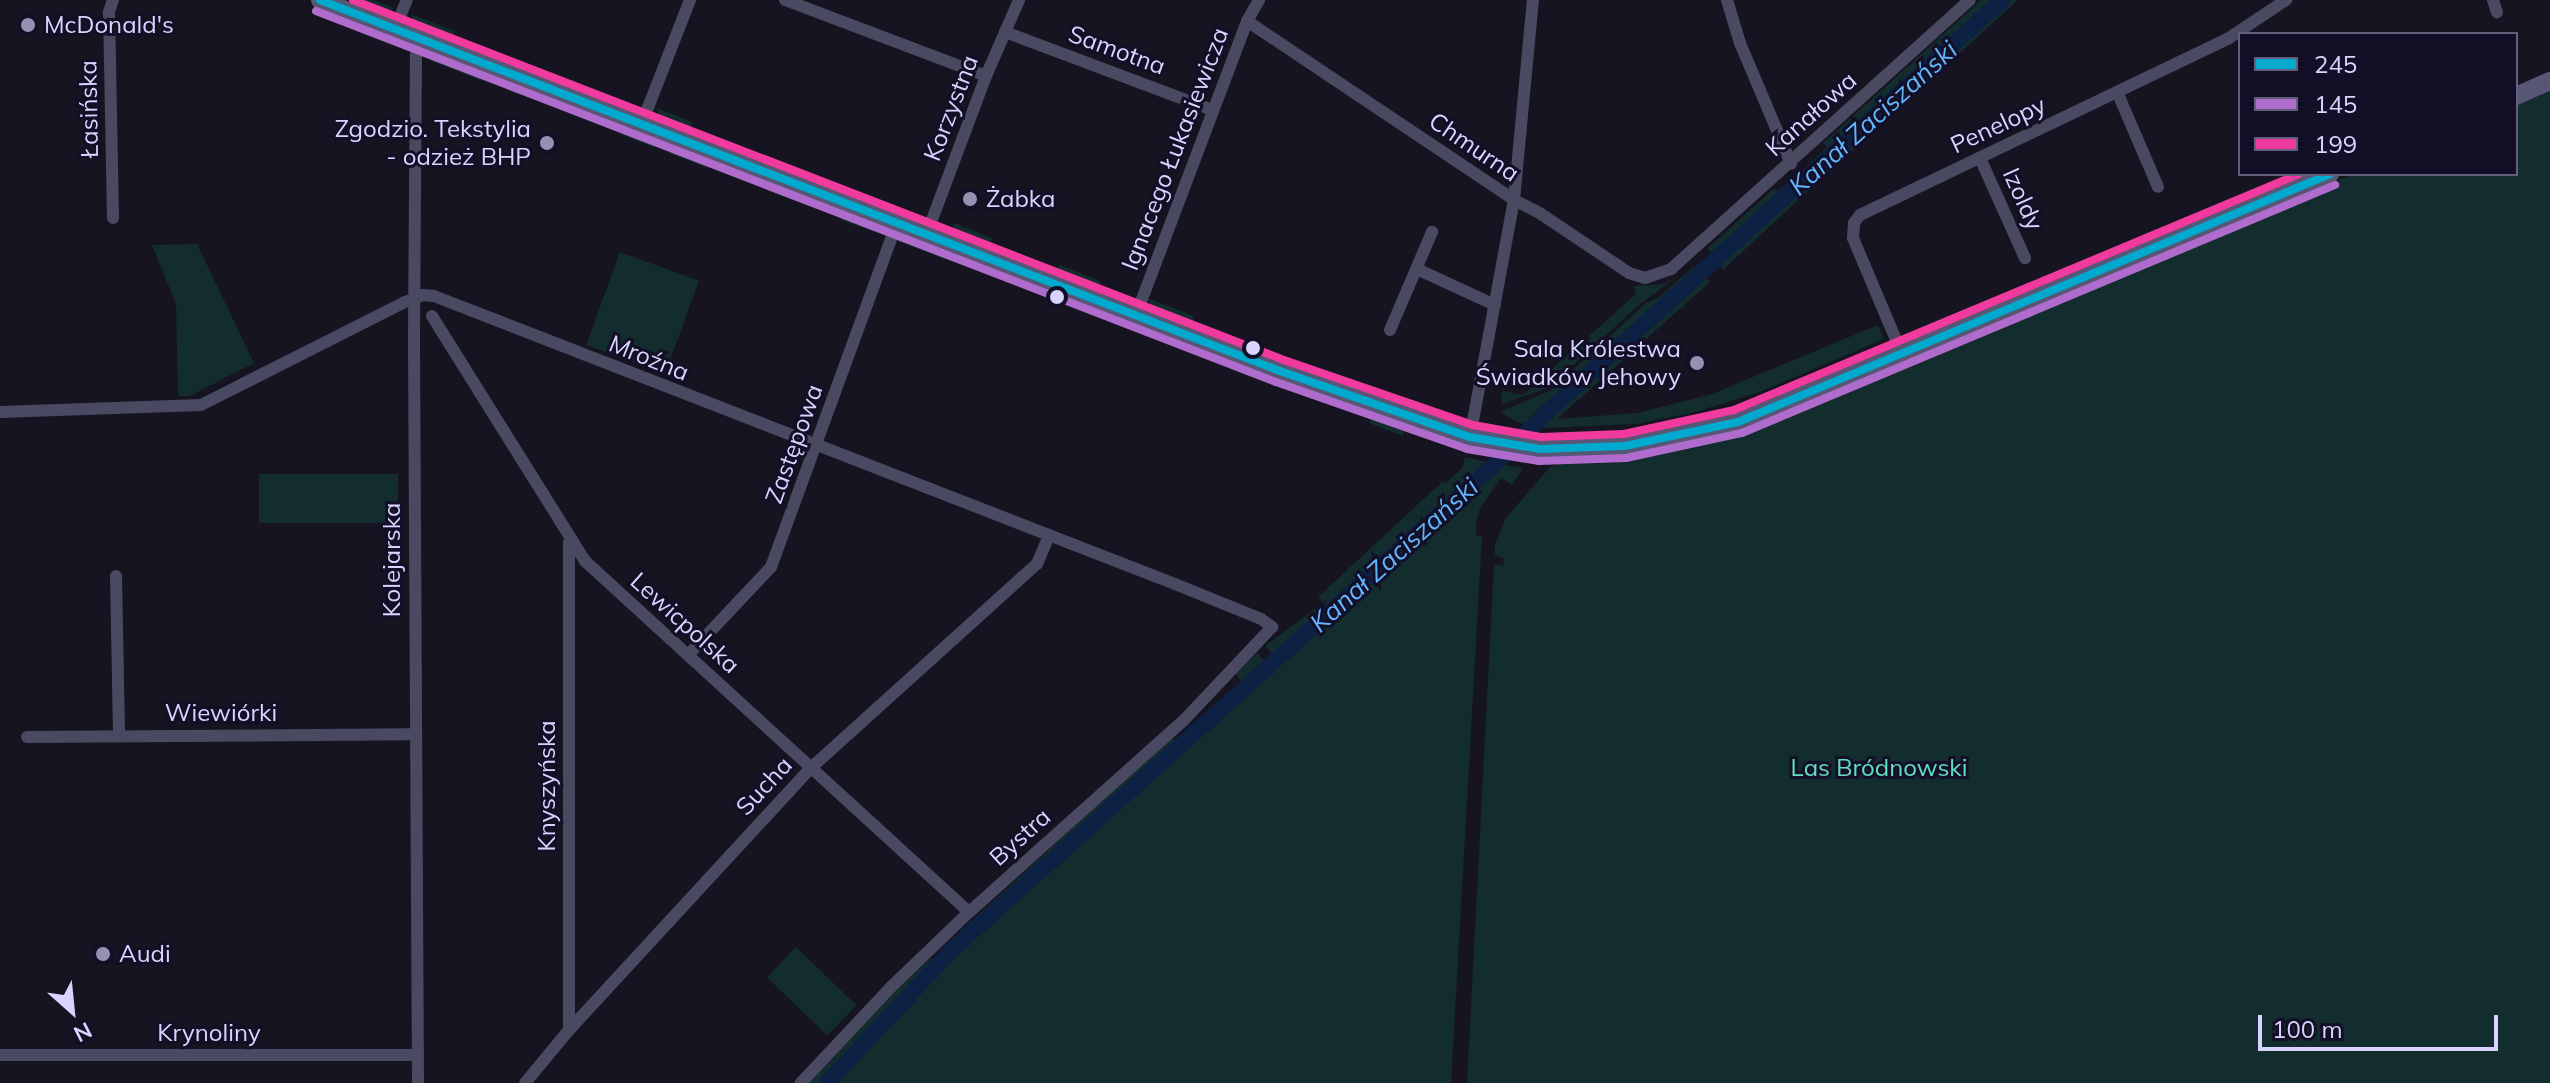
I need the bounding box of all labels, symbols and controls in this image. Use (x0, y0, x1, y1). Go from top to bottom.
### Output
place label: McDonald's (44, 11, 174, 39)
marker: McDonald's (19, 16, 37, 34)
street label: Samotna (1065, 19, 1169, 81)
street label: Ignacego Łukasiewicza (1115, 24, 1235, 274)
legend (2238, 32, 2518, 176)
water label: Kanał Zaciszański (1783, 34, 1963, 202)
text: 245 (2314, 49, 2357, 79)
street label: Korzystna (918, 51, 984, 165)
street label: Łasińska (74, 60, 104, 158)
street label: Kanałowa (1760, 66, 1862, 162)
text: 145 (2314, 89, 2357, 119)
street label: Penelopy (1946, 90, 2050, 160)
street label: Chmurna (1423, 106, 1525, 188)
place label: Zgodzio. Tekstylia - odzież BHP (335, 115, 531, 171)
text: 199 (2314, 129, 2357, 159)
marker: Zgodzio. Tekstylia - odzież BHP (538, 134, 556, 152)
street label: Izoldy (1997, 163, 2049, 235)
place label: Żabka (986, 185, 1056, 213)
marker: Żabka (961, 190, 979, 208)
unlabelled marker (1049, 289, 1065, 305)
street label: Mroźna (605, 329, 693, 387)
place label: Sala Królestwa Świadków Jehowy (1476, 335, 1681, 391)
unlabelled marker (1245, 340, 1261, 356)
marker: Sala Królestwa Świadków Jehowy (1688, 354, 1706, 372)
street label: Zastępowa (759, 381, 829, 507)
water label: Kanał Zaciszański (1304, 471, 1484, 639)
street label: Kolejarska (378, 503, 406, 617)
street label: Lewicpolska (625, 567, 745, 679)
street label: Wiewiórki (165, 699, 277, 727)
street label: Knyszyńska (533, 720, 561, 852)
street label: Sucha (730, 751, 798, 821)
park label: Las Bródnowski (1791, 754, 1967, 782)
street label: Bystra (984, 802, 1056, 872)
place label: Audi (119, 940, 171, 968)
marker: Audi (94, 945, 112, 963)
north arrow (32, 971, 112, 1051)
scale bar (2262, 999, 2502, 1049)
text: 100 m (2272, 1014, 2343, 1044)
text: N (69, 1016, 97, 1049)
street label: Krynoliny (157, 1019, 261, 1047)

